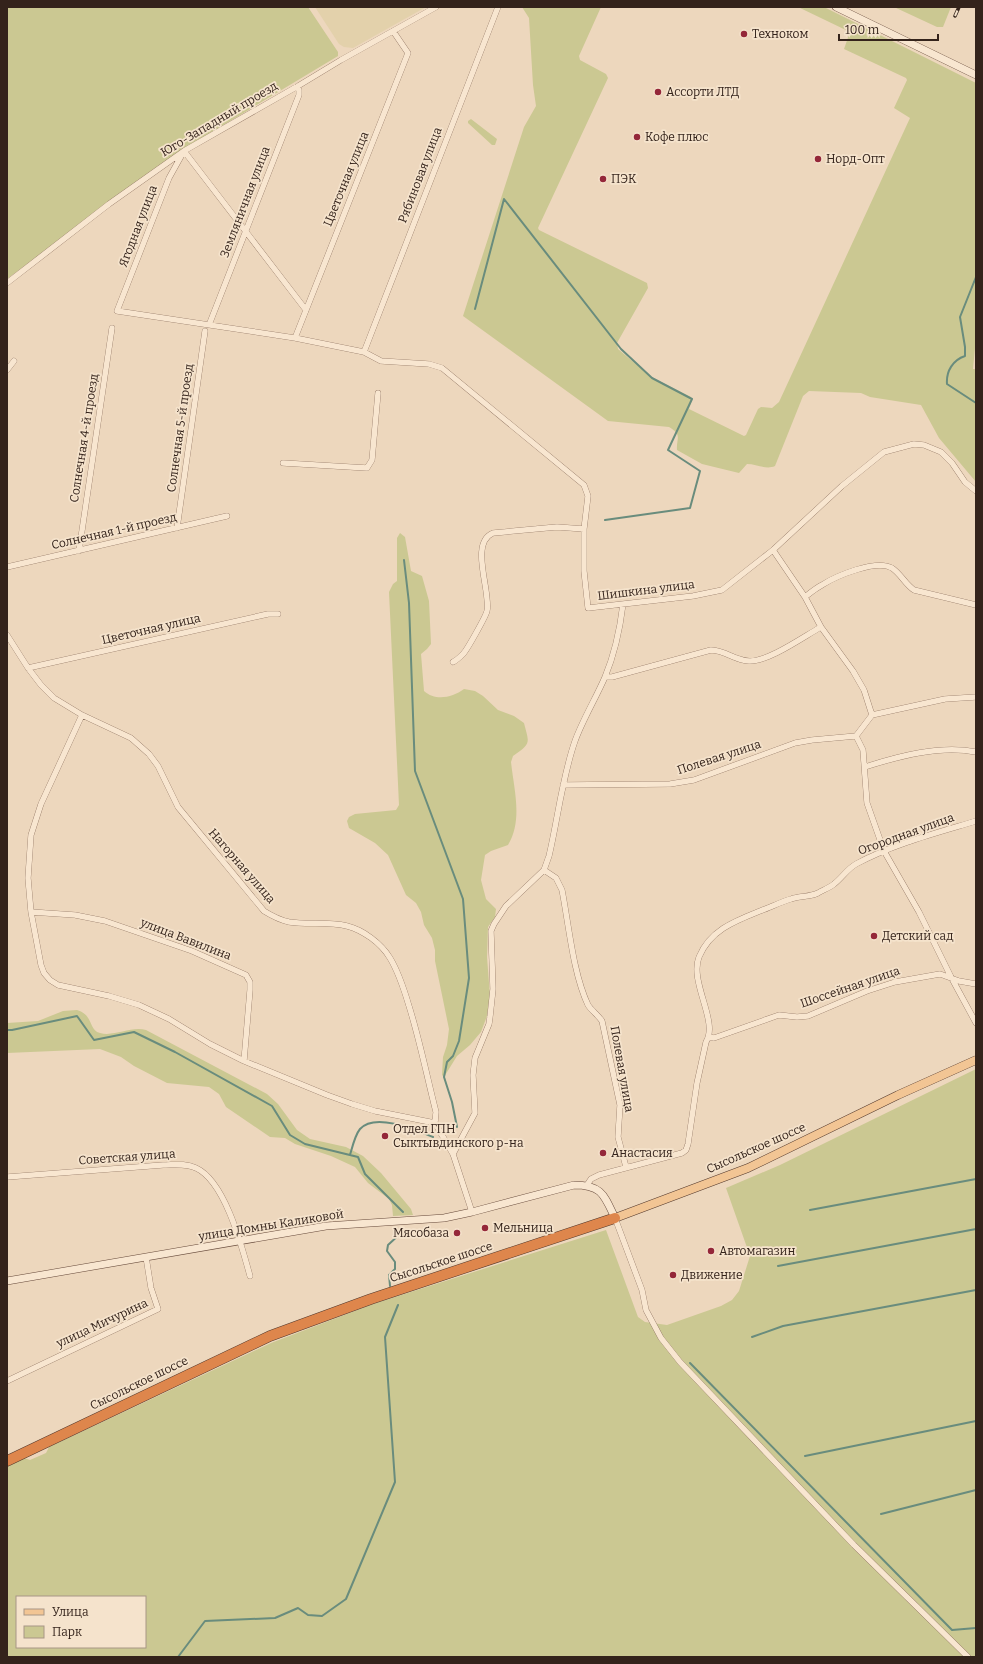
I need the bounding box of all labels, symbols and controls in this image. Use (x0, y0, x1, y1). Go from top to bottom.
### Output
scale bar (839, 16, 938, 42)
text: 100 m (845, 23, 880, 37)
place label: Техноком (752, 27, 808, 41)
marker: Техноком (739, 29, 749, 39)
street label: Юго-Западный проезд (158, 79, 280, 159)
place label: Ассорти ЛТД (666, 85, 739, 99)
marker: Ассорти ЛТД (653, 87, 663, 97)
street label: Рябиновая улица (395, 125, 445, 225)
street label: Цветочная улица (321, 129, 372, 228)
place label: Кофе плюс (645, 130, 708, 144)
marker: Кофе плюс (632, 132, 642, 142)
street label: Земляничная улица (217, 144, 273, 260)
place label: Норд-Опт (826, 152, 885, 166)
marker: Норд-Опт (813, 154, 823, 164)
place label: ПЭК (611, 172, 637, 186)
marker: ПЭК (598, 174, 608, 184)
street label: Ягодная улица (116, 183, 160, 269)
street label: Солнечная 5-й проезд (164, 363, 196, 493)
street label: Солнечная 4-й проезд (67, 373, 101, 503)
street label: Солнечная 1-й проезд (50, 510, 178, 552)
street label: Шишкина улица (597, 577, 696, 603)
street label: Цветочная улица (100, 611, 202, 647)
street label: Полевая улица (675, 737, 763, 777)
street label: Огородная улица (856, 810, 956, 858)
street label: Нагорная улица (206, 826, 278, 906)
street label: улица Вавилина (138, 915, 234, 963)
place label: Детский сад (882, 929, 953, 943)
marker: Детский сад (869, 931, 879, 941)
street label: Шоссейная улица (798, 963, 902, 1011)
street label: Полевая улица (608, 1025, 637, 1114)
street label: Сысольское шоссе (704, 1120, 808, 1176)
place label: Отдел ГПН Сыктывдинского р-на (393, 1122, 524, 1150)
marker: Отдел ГПН Сыктывдинского р-на (380, 1131, 390, 1141)
place label: Анастасия (611, 1146, 673, 1160)
street label: Советская улица (78, 1147, 176, 1167)
marker: Анастасия (598, 1148, 608, 1158)
street label: улица Домны Каликовой (196, 1207, 345, 1244)
place label: Мельница (493, 1221, 554, 1235)
marker: Мельница (480, 1223, 490, 1233)
place label: Мясобаза (393, 1226, 449, 1240)
marker: Мясобаза (452, 1228, 462, 1238)
street label: Сысольское шоссе (388, 1239, 494, 1285)
place label: Автомагазин (719, 1244, 795, 1258)
marker: Автомагазин (706, 1246, 716, 1256)
place label: Движение (681, 1268, 743, 1282)
marker: Движение (668, 1270, 678, 1280)
street label: улица Мичурина (53, 1295, 150, 1351)
street label: Сысольское шоссе (88, 1353, 190, 1413)
legend (16, 1596, 146, 1648)
text: Улица (52, 1605, 89, 1619)
text: Парк (52, 1625, 82, 1639)

